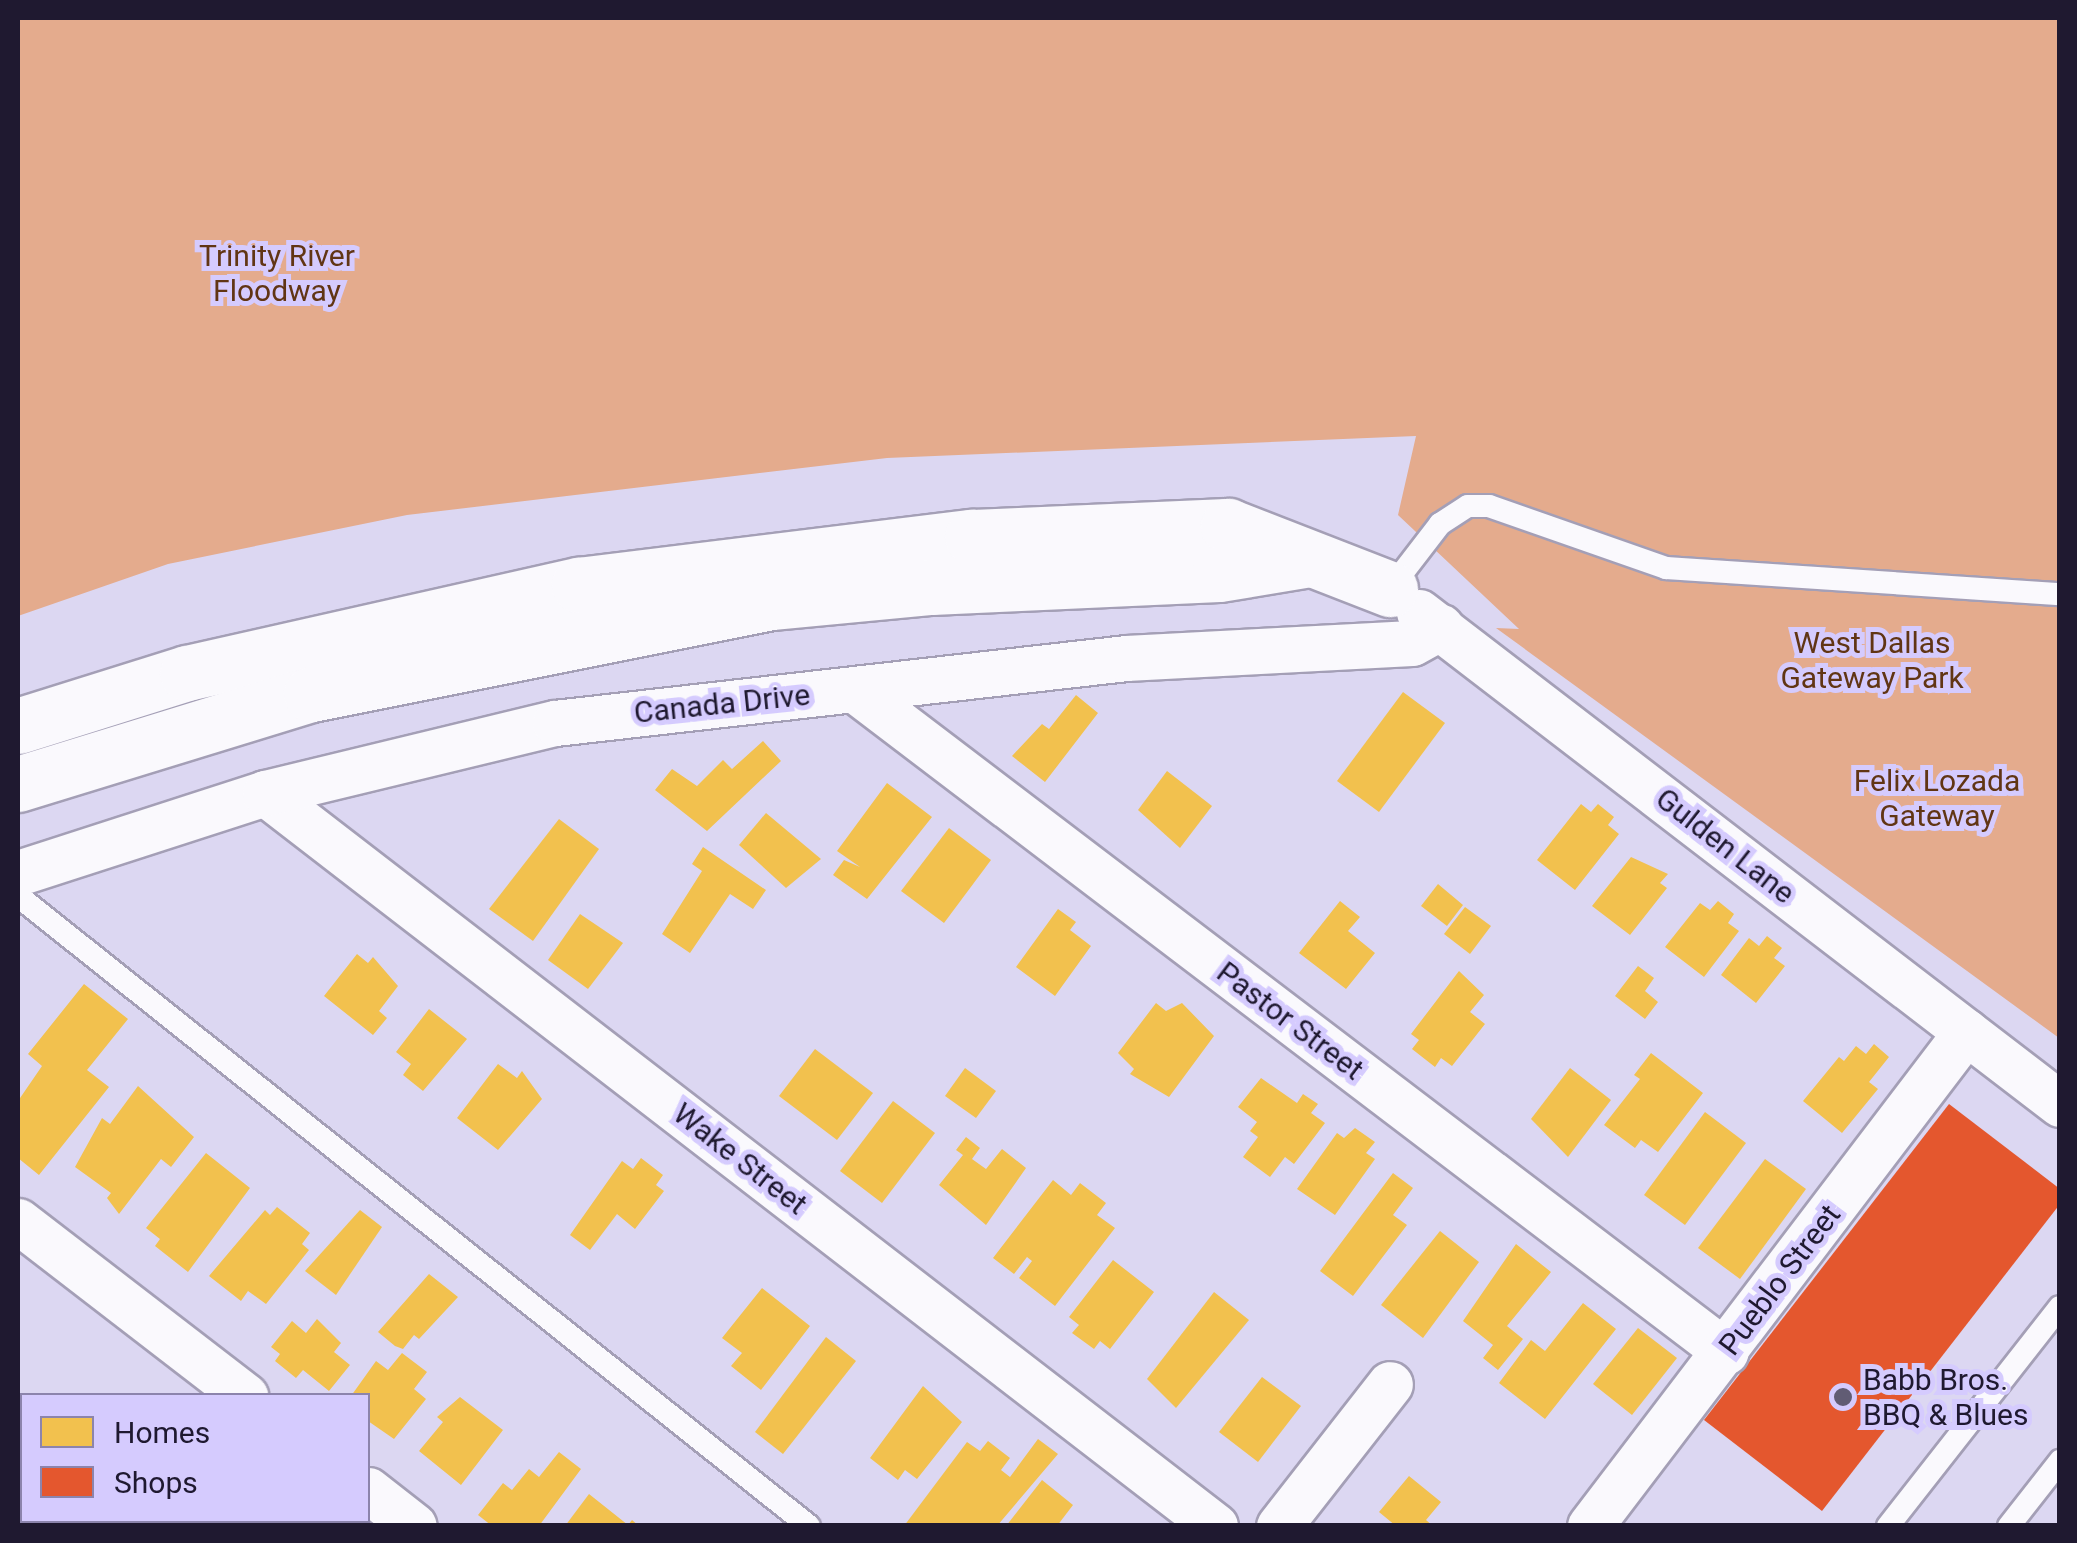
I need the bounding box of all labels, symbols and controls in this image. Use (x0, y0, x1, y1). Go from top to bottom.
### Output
park label: Trinity River Floodway (199, 238, 355, 308)
park label: West Dallas Gateway Park (1780, 625, 1964, 696)
street label: Canada Drive (632, 677, 812, 731)
park label: Felix Lozada Gateway (1854, 763, 2020, 834)
street label: Gulden Lane (1648, 781, 1802, 911)
street label: Pastor Street (1210, 954, 1370, 1088)
street label: Wake Street (666, 1096, 814, 1222)
street label: Pueblo Street (1712, 1198, 1848, 1362)
place label: Babb Bros. BBQ & Blues (1863, 1362, 2028, 1432)
marker: Babb Bros. BBQ & Blues (1832, 1386, 1854, 1408)
legend (20, 1393, 370, 1523)
text: Homes (114, 1415, 210, 1450)
text: Shops (114, 1465, 198, 1500)

